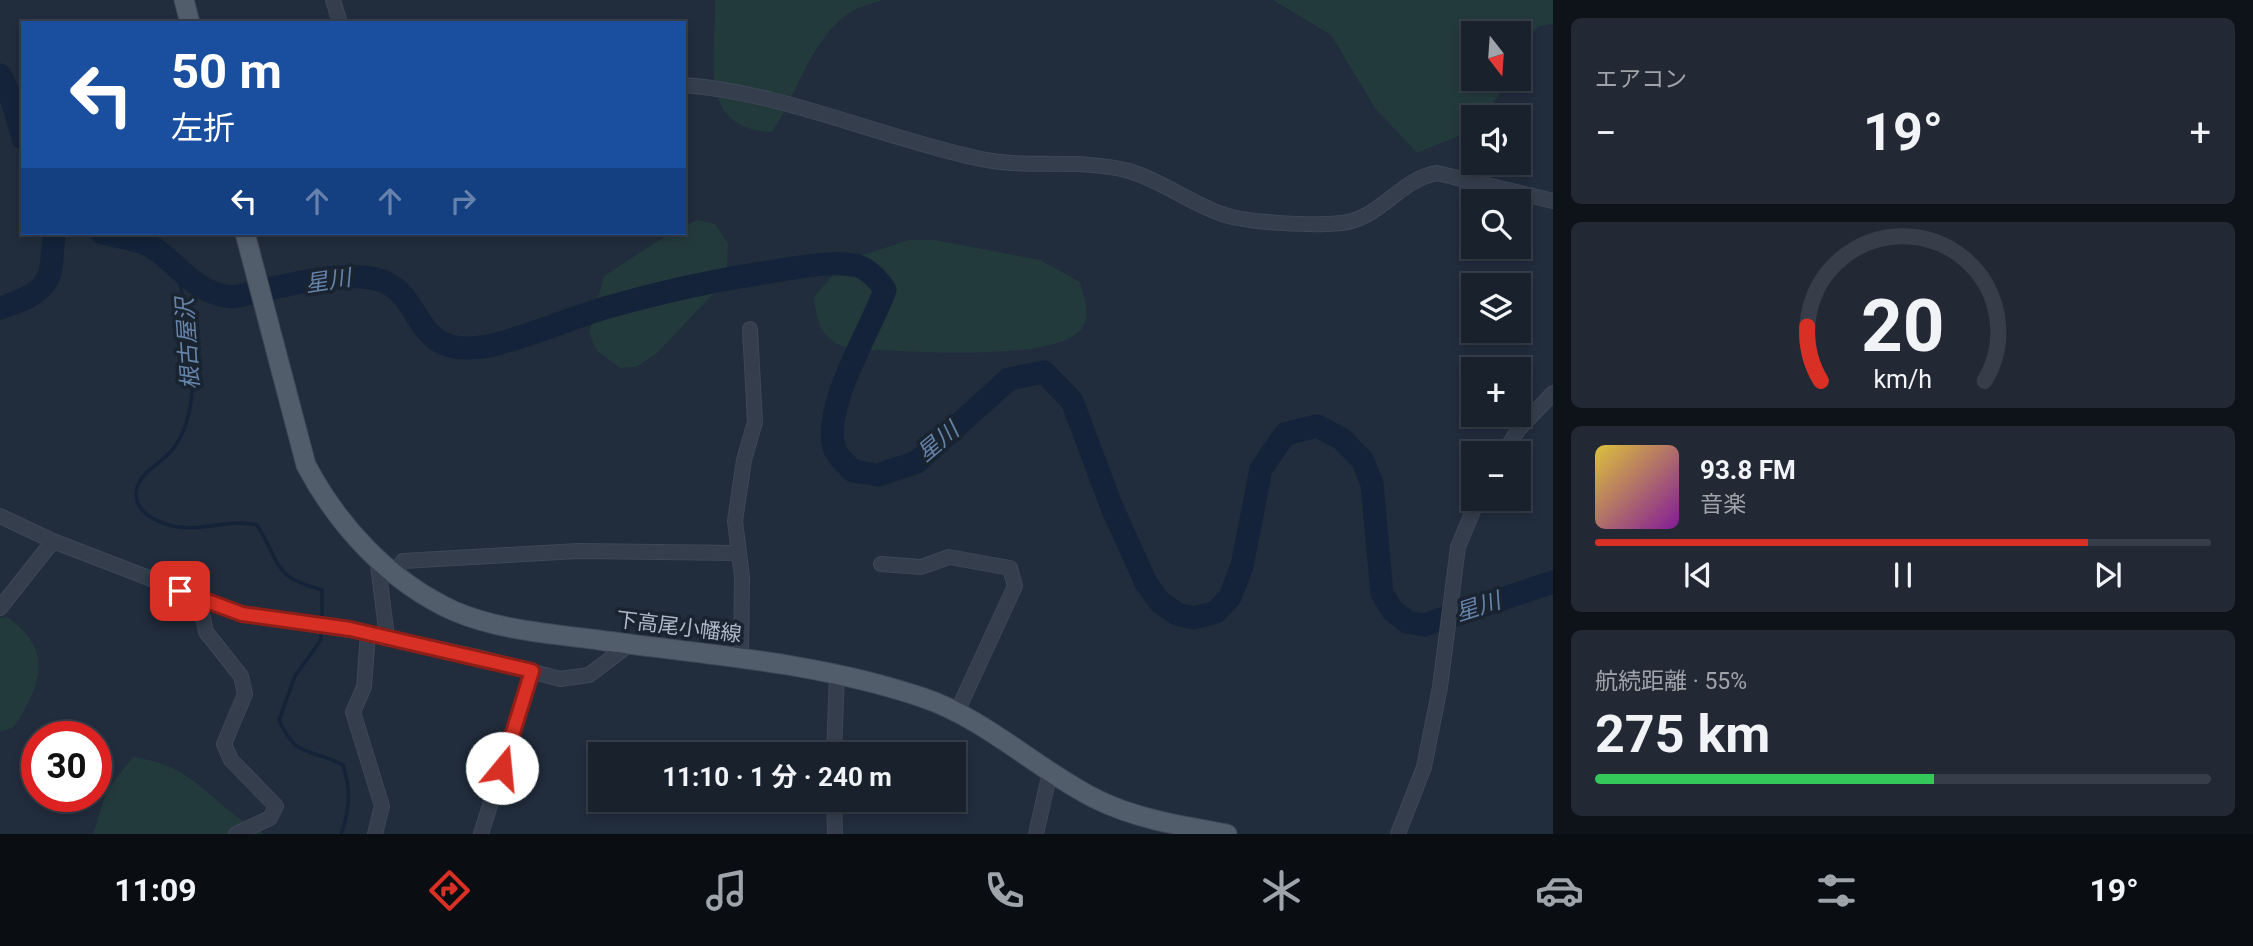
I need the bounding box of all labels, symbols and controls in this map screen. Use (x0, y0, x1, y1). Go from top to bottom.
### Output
north arrow (1461, 21, 1531, 91)
map controls (1461, 21, 1531, 511)
text: 50 m (171, 43, 282, 100)
icon: left (56, 49, 147, 140)
text: エアコン (1595, 66, 1687, 93)
text: 19° (1863, 102, 1943, 163)
button: sound (1461, 105, 1531, 175)
text: 左折 (171, 109, 235, 147)
text: − (1595, 111, 1617, 155)
text: + (2189, 111, 2211, 155)
icon: left (225, 182, 263, 220)
icon: ahead (298, 182, 336, 220)
icon: ahead (371, 182, 409, 220)
icon: right (444, 182, 482, 220)
button: search (1461, 189, 1531, 259)
water label: 星川 (303, 264, 356, 298)
button: layers (1461, 273, 1531, 343)
text: 20 (1861, 283, 1945, 369)
water label: 根古屋沢 (171, 294, 205, 391)
button: + (1461, 357, 1531, 427)
text: km/h (1874, 365, 1932, 394)
water label: 星川 (912, 415, 967, 467)
button: − (1461, 441, 1531, 511)
text: 93.8 FM (1700, 455, 1796, 485)
text: 音楽 (1700, 491, 1746, 518)
icon: previous (1679, 556, 1717, 594)
icon: pause (1884, 556, 1922, 594)
icon: next (2089, 556, 2127, 594)
pin (150, 561, 210, 621)
icon: arrive (161, 572, 199, 610)
water label: 星川 (1452, 586, 1507, 627)
street label: 下高尾小幡線 (615, 607, 743, 647)
text: 航続距離 · 55% (1595, 668, 1747, 695)
text: 275 km (1595, 704, 1770, 765)
speed limit sign: 30 (21, 721, 112, 812)
position arrow (465, 731, 539, 805)
text: 11:10 · 1 分 · 240 m (662, 762, 892, 792)
icon: directions (425, 866, 474, 915)
icon: music (702, 866, 751, 915)
icon: phone (980, 866, 1029, 915)
icon: climate (1257, 866, 1306, 915)
icon: car (1535, 866, 1584, 915)
icon: filters (1812, 866, 1861, 915)
text: 11:09 (114, 871, 197, 909)
text: 19° (2090, 871, 2139, 909)

